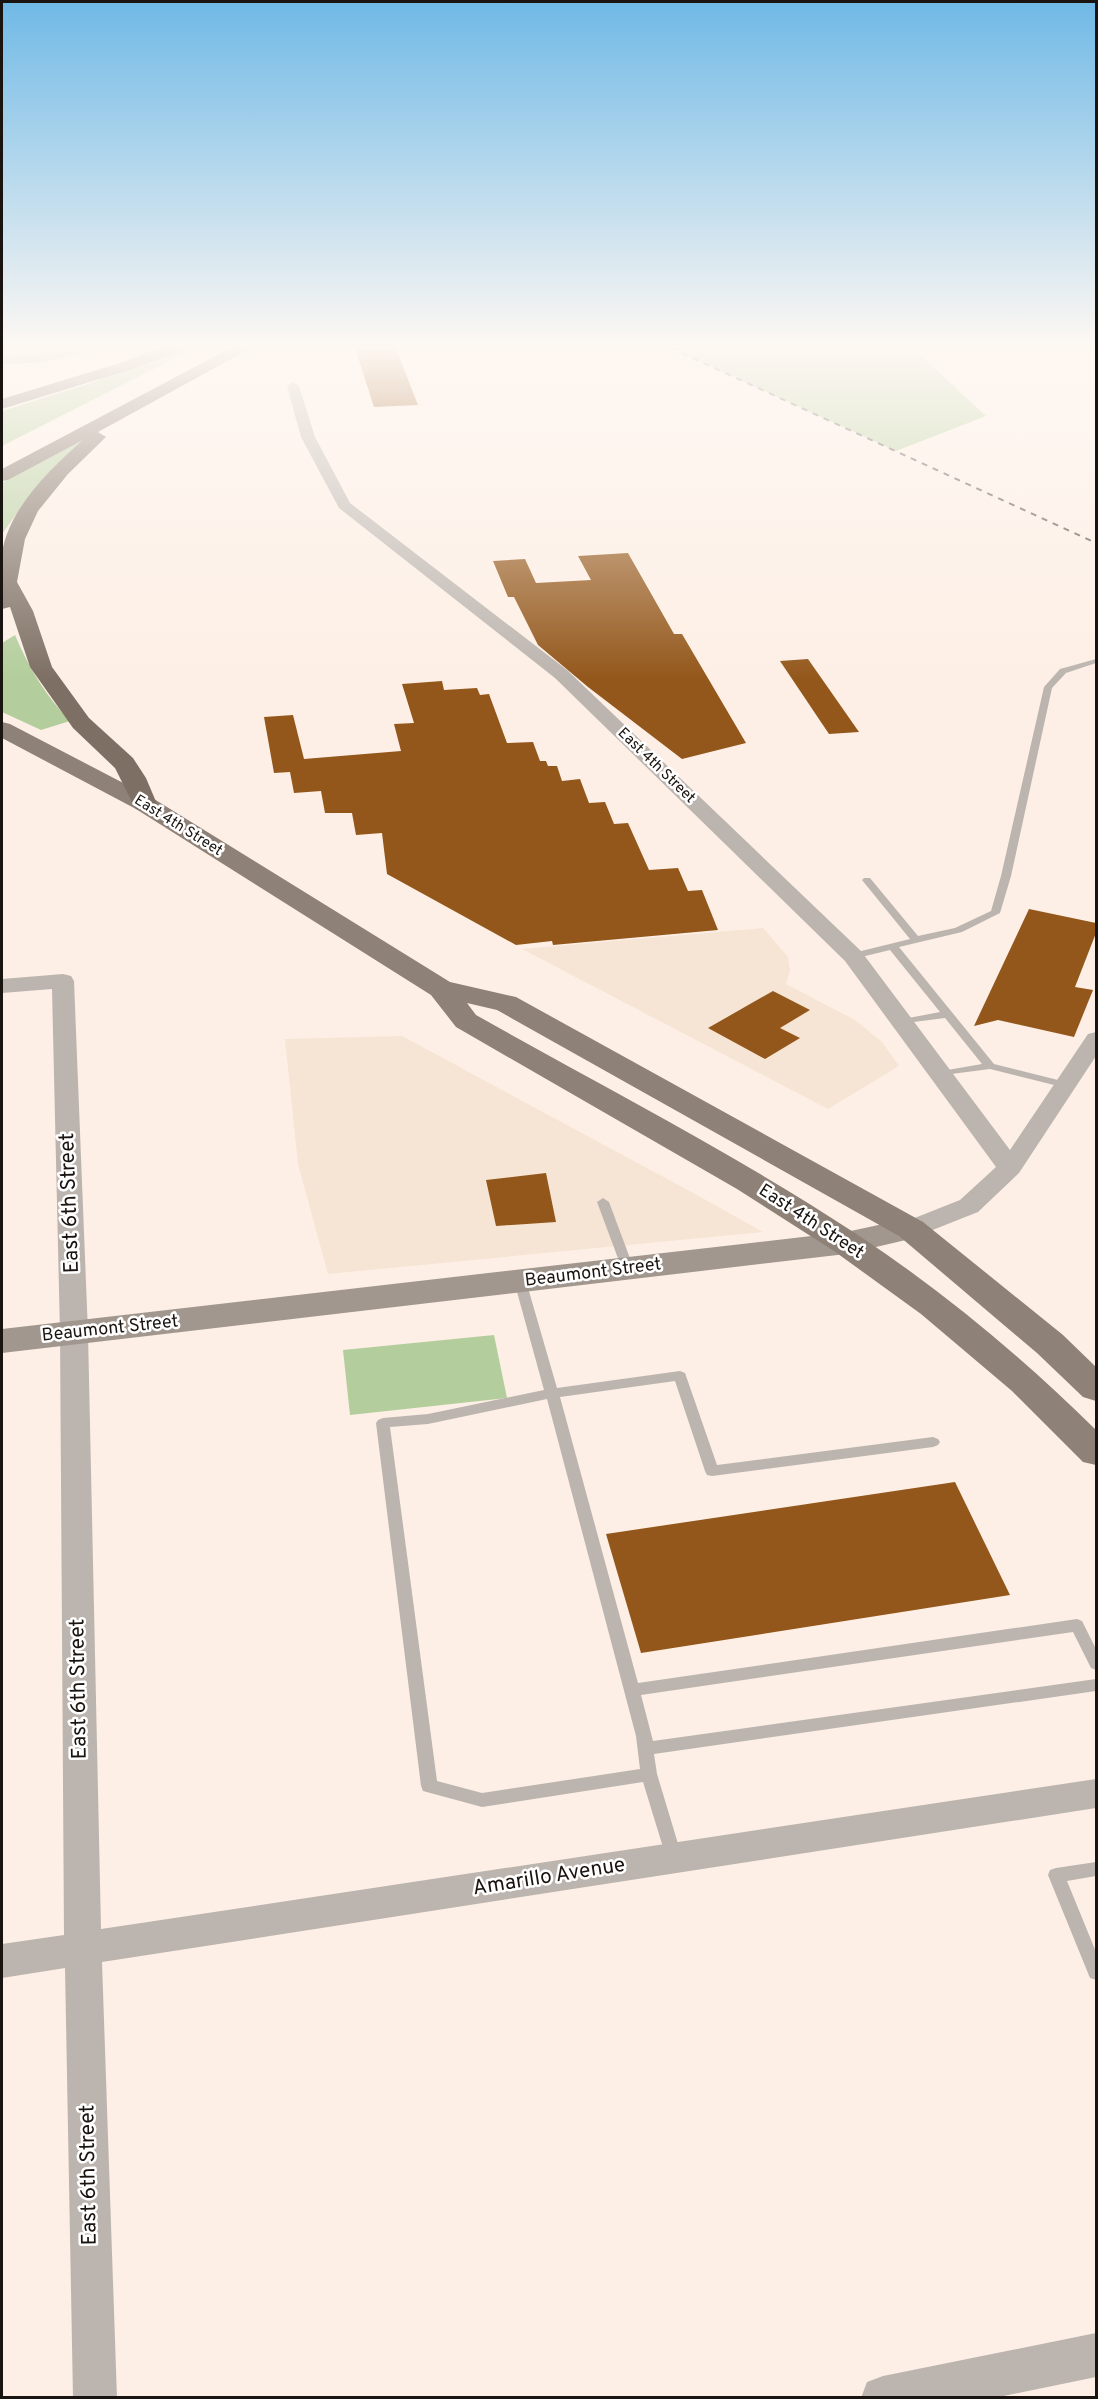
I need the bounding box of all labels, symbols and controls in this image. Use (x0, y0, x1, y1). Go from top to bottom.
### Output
street label: East 4th Street (613, 724, 699, 808)
street label: East 4th Street (130, 791, 226, 861)
street label: East 6th Street (54, 1132, 86, 1274)
street label: East 4th Street (754, 1179, 868, 1265)
street label: Beaumont Street (524, 1253, 662, 1293)
street label: Beaumont Street (41, 1310, 179, 1348)
street label: East 6th Street (64, 1618, 94, 1760)
street label: Amarillo Avenue (471, 1852, 627, 1902)
street label: East 6th Street (74, 2104, 104, 2246)

